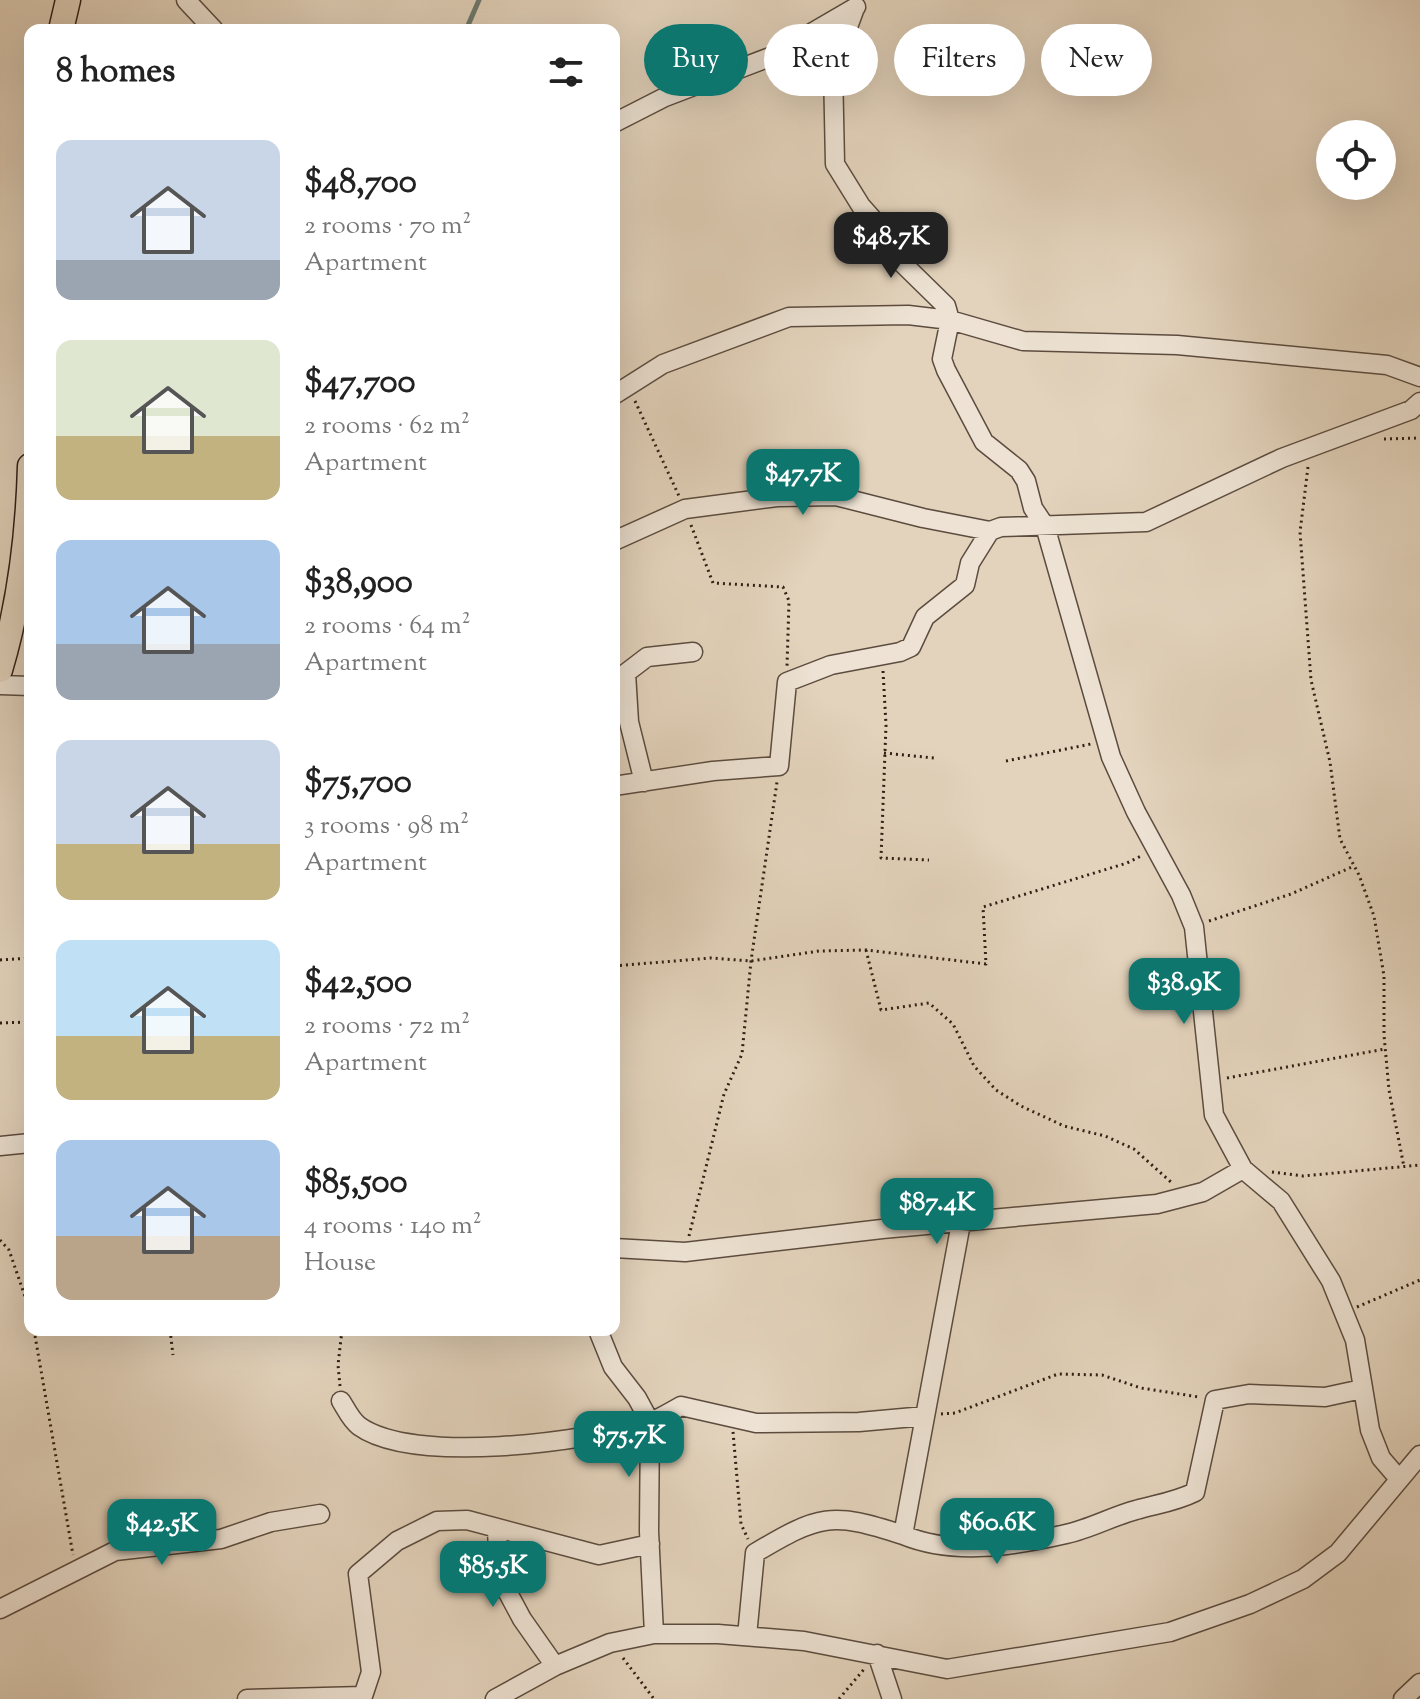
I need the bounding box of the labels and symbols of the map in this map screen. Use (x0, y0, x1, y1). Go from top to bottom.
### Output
pin: $48.7K (826, 212, 956, 280)
pin: $47.7K (738, 449, 868, 517)
pin: $38.9K (1119, 958, 1249, 1026)
pin: $87.4K (872, 1178, 1002, 1246)
pin: $75.7K (564, 1411, 694, 1479)
pin: $60.6K (932, 1498, 1062, 1566)
pin: $42.5K (97, 1499, 227, 1567)
pin: $85.5K (428, 1541, 558, 1609)

